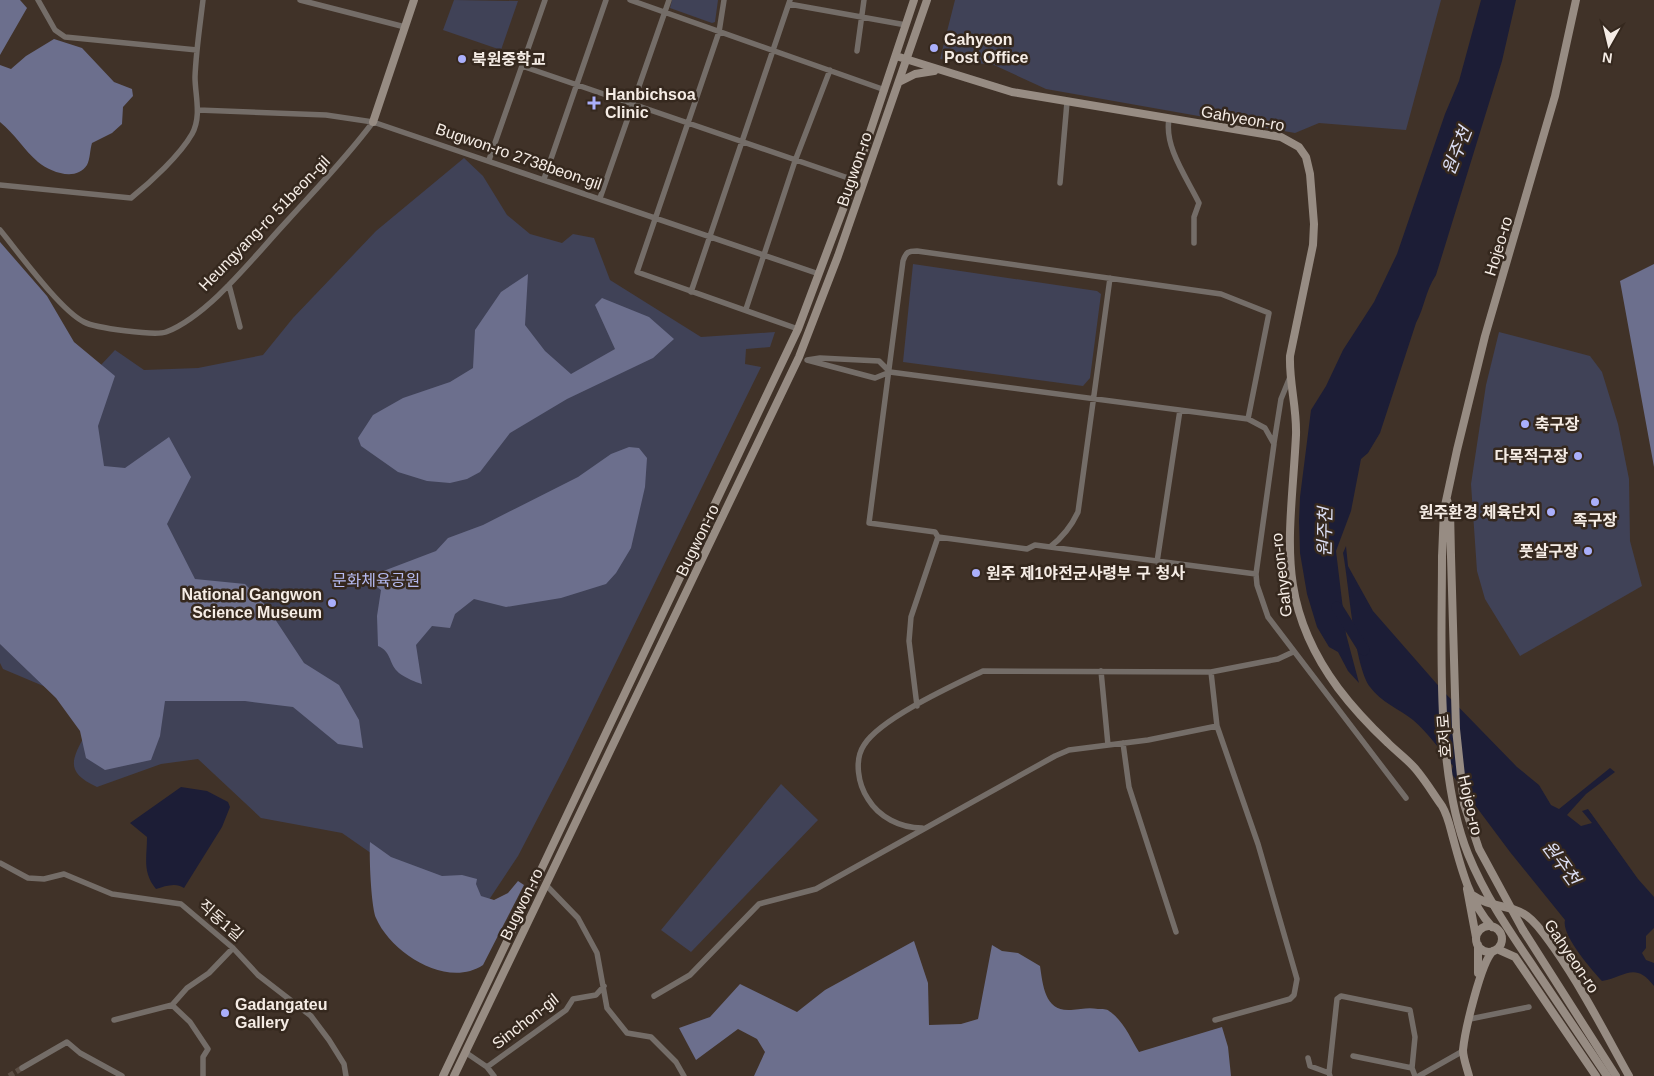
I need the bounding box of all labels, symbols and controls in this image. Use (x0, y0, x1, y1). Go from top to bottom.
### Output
north arrow (1584, 20, 1634, 70)
place label: Gahyeon Post Office (944, 31, 1029, 66)
marker: Gahyeon Post Office (928, 42, 940, 54)
text: N (1601, 49, 1613, 67)
place label: 북원중학교 (472, 50, 546, 68)
marker: 북원중학교 (456, 53, 468, 65)
place label: Hanbichsoa Clinic (605, 86, 696, 121)
marker: Hanbichsoa Clinic (587, 96, 601, 110)
street label: Gahyeon-ro (1200, 103, 1286, 134)
street label: Bugwon-ro 2738beon-gil (434, 120, 604, 193)
water label: 원주천 (1438, 122, 1476, 178)
street label: Bugwon-ro (834, 130, 875, 209)
street label: Heungyang-ro 51beon-gil (196, 152, 333, 294)
street label: Hojeo-ro (1481, 214, 1516, 278)
place label: 축구장 (1535, 416, 1579, 433)
marker: 축구장 (1519, 418, 1531, 430)
place label: 다목적구장 (1494, 448, 1568, 465)
marker: 다목적구장 (1572, 450, 1584, 462)
marker: 족구장 (1589, 496, 1601, 508)
street label: Bugwon-ro (673, 502, 722, 579)
place label: 원주환경 체육단지 (1419, 503, 1541, 521)
water label: 원주천 (1315, 505, 1335, 557)
marker: 원주환경 체육단지 (1545, 506, 1557, 518)
place label: 족구장 (1573, 512, 1617, 529)
street label: Gahyeon-ro (1268, 532, 1295, 618)
place label: 풋살구장 (1519, 543, 1578, 560)
marker: 풋살구장 (1582, 545, 1594, 557)
place label: 원주 제1야전군사령부 구 청사 (986, 565, 1185, 582)
marker: 원주 제1야전군사령부 구 청사 (970, 567, 982, 579)
park label: 문화체육공원 (332, 572, 420, 589)
place label: National Gangwon Science Museum (182, 586, 322, 621)
marker: National Gangwon Science Museum (326, 597, 338, 609)
street label: 호저로 (1434, 713, 1455, 759)
street label: Hojeo-ro (1455, 773, 1486, 837)
water label: 원주천 (1538, 837, 1585, 891)
street label: Bugwon-ro (497, 866, 546, 943)
street label: 직동1길 (195, 897, 246, 944)
street label: Gahyeon-ro (1541, 916, 1602, 996)
street label: Sinchon-gil (489, 990, 562, 1052)
place label: Gadangateu Gallery (235, 996, 327, 1031)
marker: Gadangateu Gallery (219, 1007, 231, 1019)

